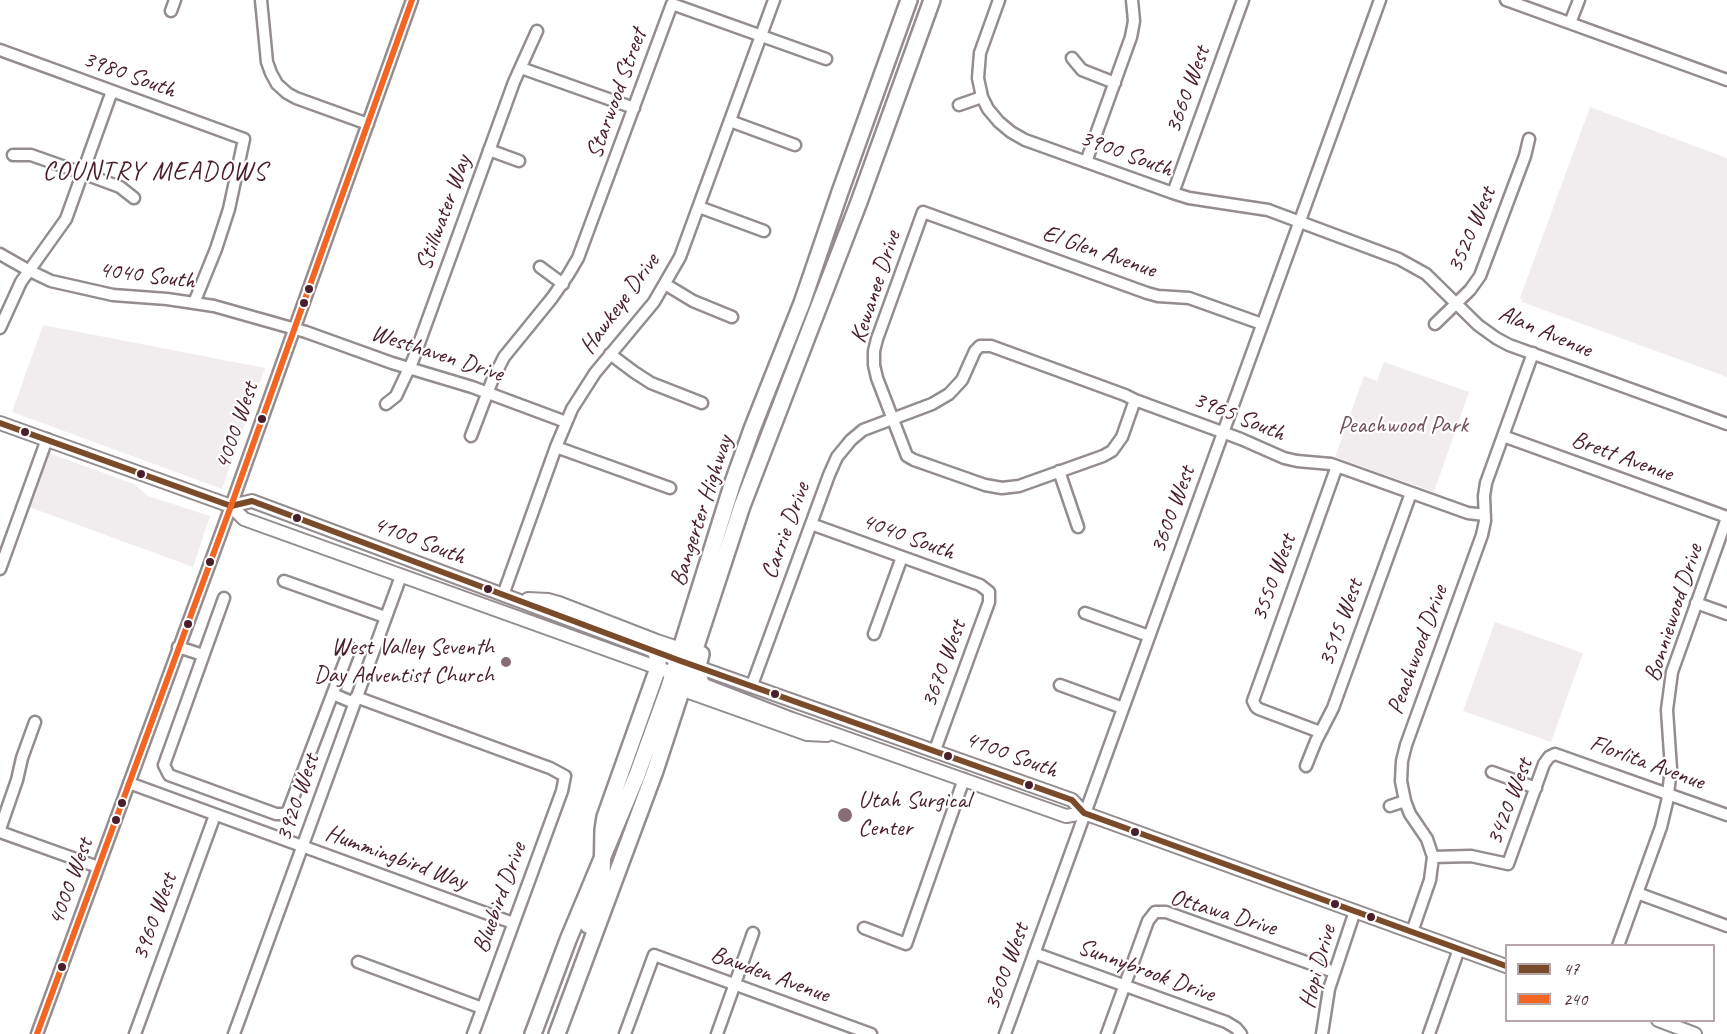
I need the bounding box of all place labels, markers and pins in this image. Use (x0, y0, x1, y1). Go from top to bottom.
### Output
unlabelled marker (303, 283, 315, 295)
unlabelled marker (298, 297, 310, 309)
unlabelled marker (256, 413, 268, 425)
unlabelled marker (19, 426, 31, 438)
unlabelled marker (135, 468, 147, 480)
unlabelled marker (291, 512, 303, 524)
unlabelled marker (204, 556, 216, 568)
unlabelled marker (482, 583, 494, 595)
unlabelled marker (182, 618, 194, 630)
place label: West Valley Seventh Day Adventist Church (314, 634, 494, 690)
marker: West Valley Seventh Day Adventist Church (499, 655, 513, 669)
unlabelled marker (769, 688, 781, 700)
unlabelled marker (942, 750, 954, 762)
unlabelled marker (1023, 779, 1035, 791)
place label: Utah Surgical Center (858, 787, 970, 843)
unlabelled marker (116, 797, 128, 809)
marker: Utah Surgical Center (836, 806, 854, 824)
unlabelled marker (110, 814, 122, 826)
unlabelled marker (1129, 826, 1141, 838)
unlabelled marker (1329, 898, 1341, 910)
unlabelled marker (1365, 911, 1377, 923)
unlabelled marker (56, 961, 68, 973)

